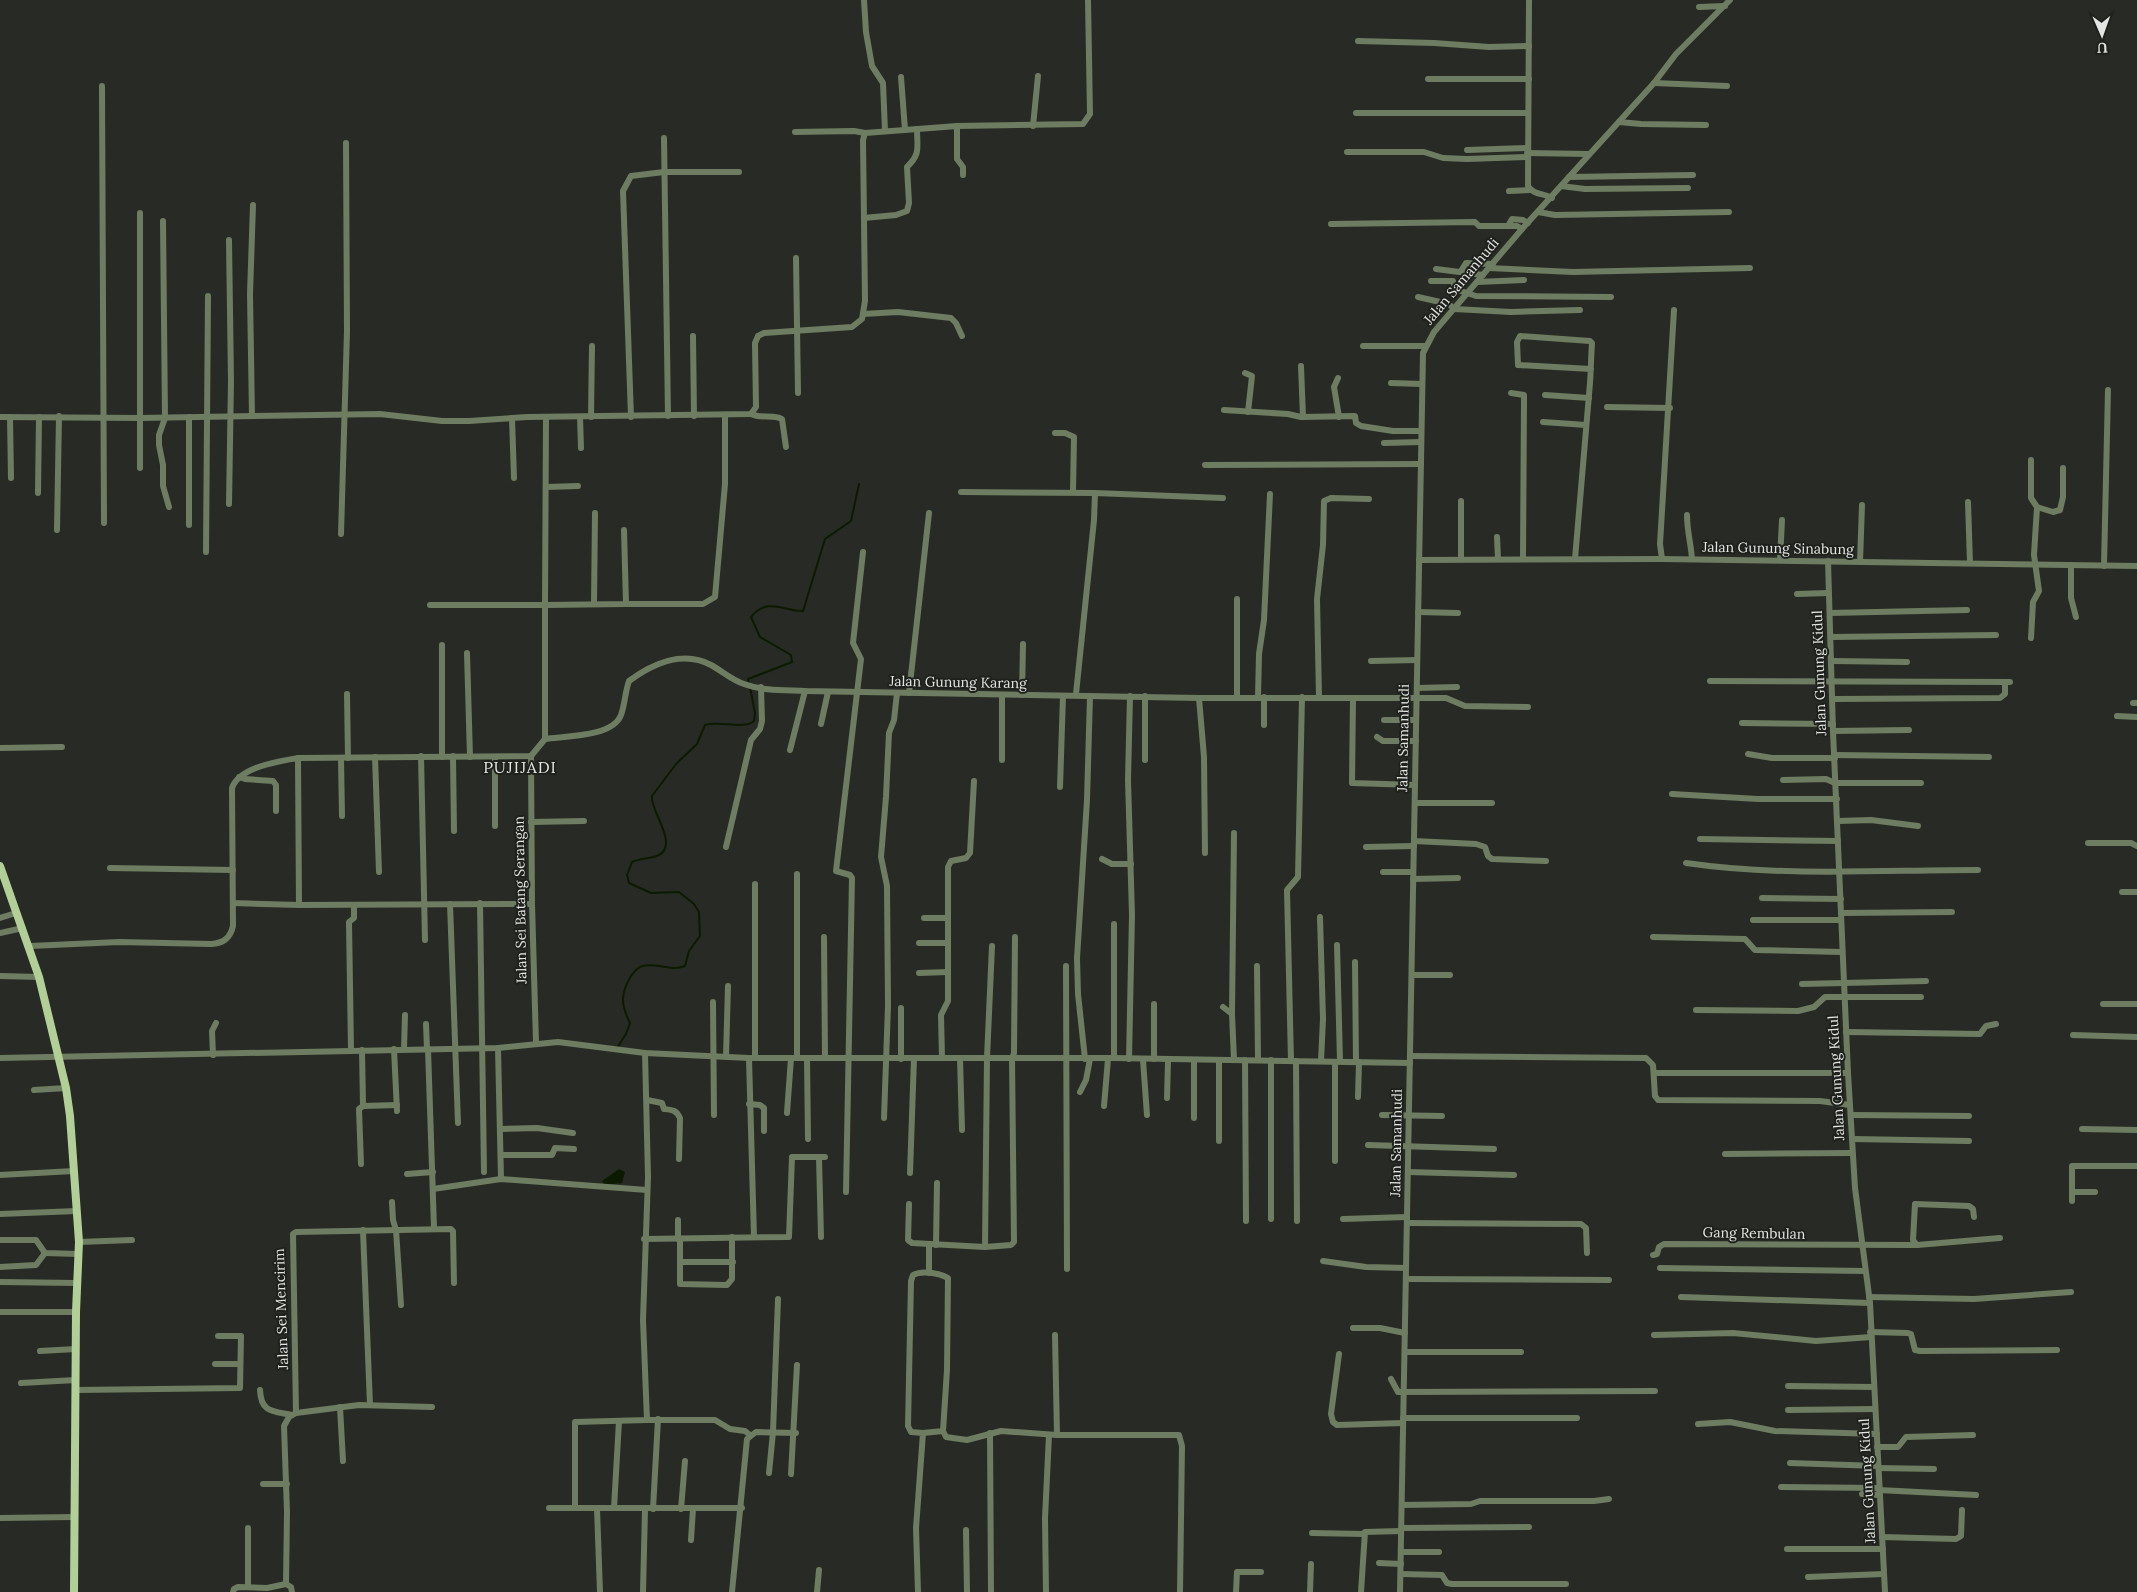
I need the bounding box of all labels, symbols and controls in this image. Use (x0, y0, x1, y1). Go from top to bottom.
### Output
north arrow (2077, 10, 2127, 60)
text: U (2096, 39, 2108, 57)
street label: Jalan Samanhudi (1419, 234, 1503, 329)
street label: Jalan Gunung Sinabung (1701, 538, 1854, 558)
street label: Jalan Gunung Kidul (1808, 610, 1830, 737)
street label: Jalan Gunung Karang (888, 672, 1027, 692)
street label: Jalan Samanhudi (1393, 684, 1413, 793)
district label: PUJIJADI (483, 757, 557, 777)
street label: Jalan Sei Batang Serangan (510, 816, 530, 985)
street label: Jalan Gunung Kidul (1824, 1015, 1848, 1142)
street label: Jalan Samanhudi (1386, 1089, 1406, 1198)
street label: Gang Rembulan (1703, 1223, 1806, 1243)
street label: Jalan Sei Mencirim (270, 1248, 292, 1371)
street label: Jalan Gunung Kidul (1855, 1418, 1879, 1545)

